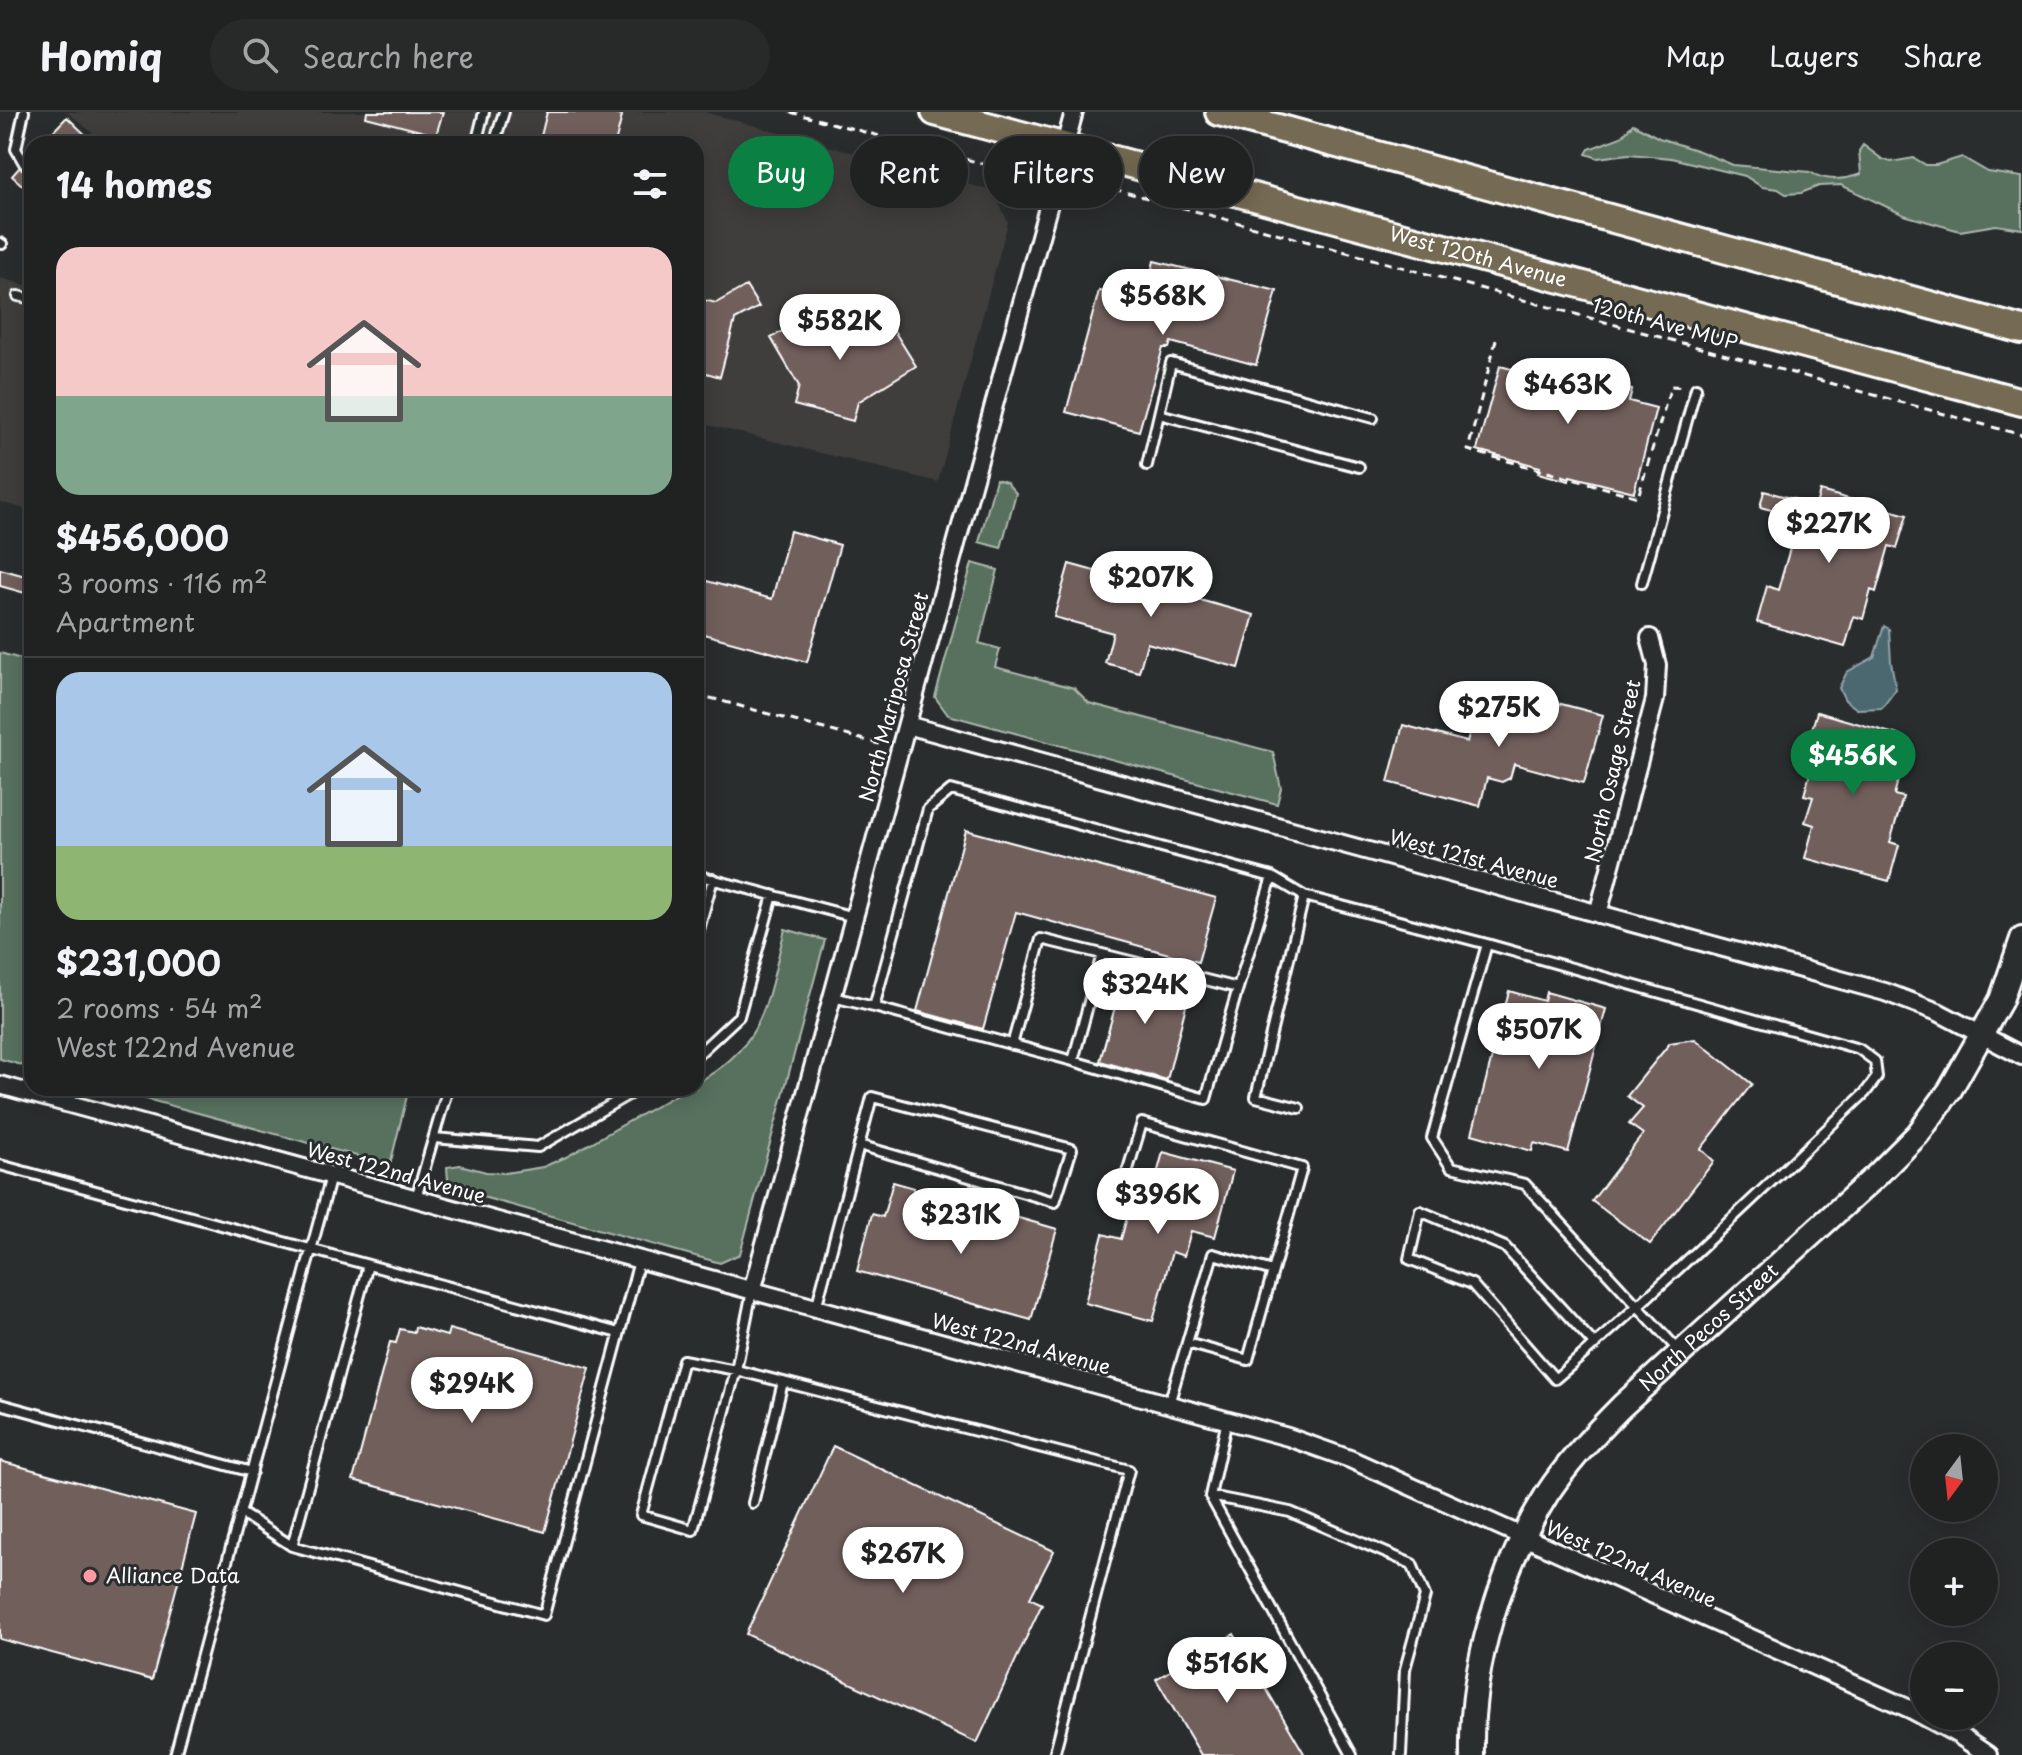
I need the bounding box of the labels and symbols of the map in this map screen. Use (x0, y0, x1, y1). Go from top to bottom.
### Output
street label: West 120th Avenue (1386, 218, 1571, 294)
pin: $568K (1107, 269, 1219, 337)
street label: 120th Ave MUP (1589, 289, 1741, 357)
pin: $582K (784, 294, 896, 362)
pin: $463K (1512, 358, 1624, 426)
pin: $227K (1773, 497, 1885, 565)
pin: $207K (1095, 551, 1207, 619)
street label: North Mariposa Street (851, 588, 936, 805)
street label: North Osage Street (1576, 676, 1648, 865)
pin: $275K (1443, 681, 1555, 749)
pin: $456K (1797, 729, 1909, 797)
street label: West 121st Avenue (1386, 821, 1562, 895)
pin: $324K (1089, 958, 1201, 1026)
pin: $507K (1483, 1003, 1595, 1071)
street label: West 122nd Avenue (303, 1134, 489, 1210)
pin: $396K (1102, 1168, 1214, 1236)
pin: $231K (905, 1188, 1017, 1256)
street label: North Pecos Street (1632, 1256, 1784, 1398)
street label: West 122nd Avenue (928, 1305, 1114, 1381)
pin: $294K (416, 1357, 528, 1425)
north arrow (1910, 1434, 1998, 1522)
street label: West 122nd Avenue (1541, 1512, 1722, 1614)
pin: $267K (847, 1527, 959, 1595)
place label: Alliance Data (106, 1560, 240, 1590)
marker: Alliance Data (81, 1567, 99, 1585)
pin: $516K (1171, 1637, 1283, 1705)

